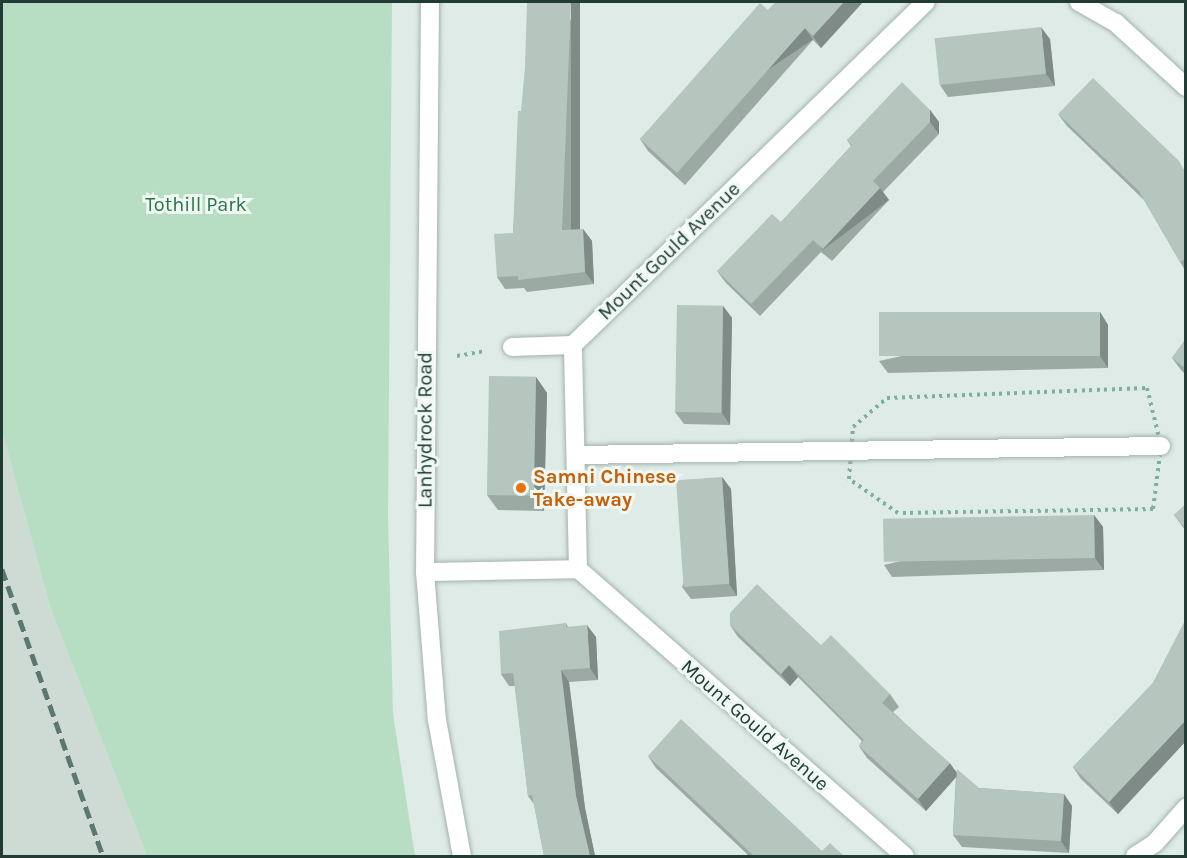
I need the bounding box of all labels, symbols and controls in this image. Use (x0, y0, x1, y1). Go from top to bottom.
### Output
street label: Mount Gould Avenue (593, 177, 745, 325)
park label: Tothill Park (145, 192, 247, 216)
street label: Lanhydrock Road (413, 352, 437, 508)
place label: Samni Chinese Take-away (533, 464, 676, 511)
marker: Samni Chinese Take-away (514, 481, 528, 495)
street label: Mount Gould Avenue (676, 654, 834, 796)

